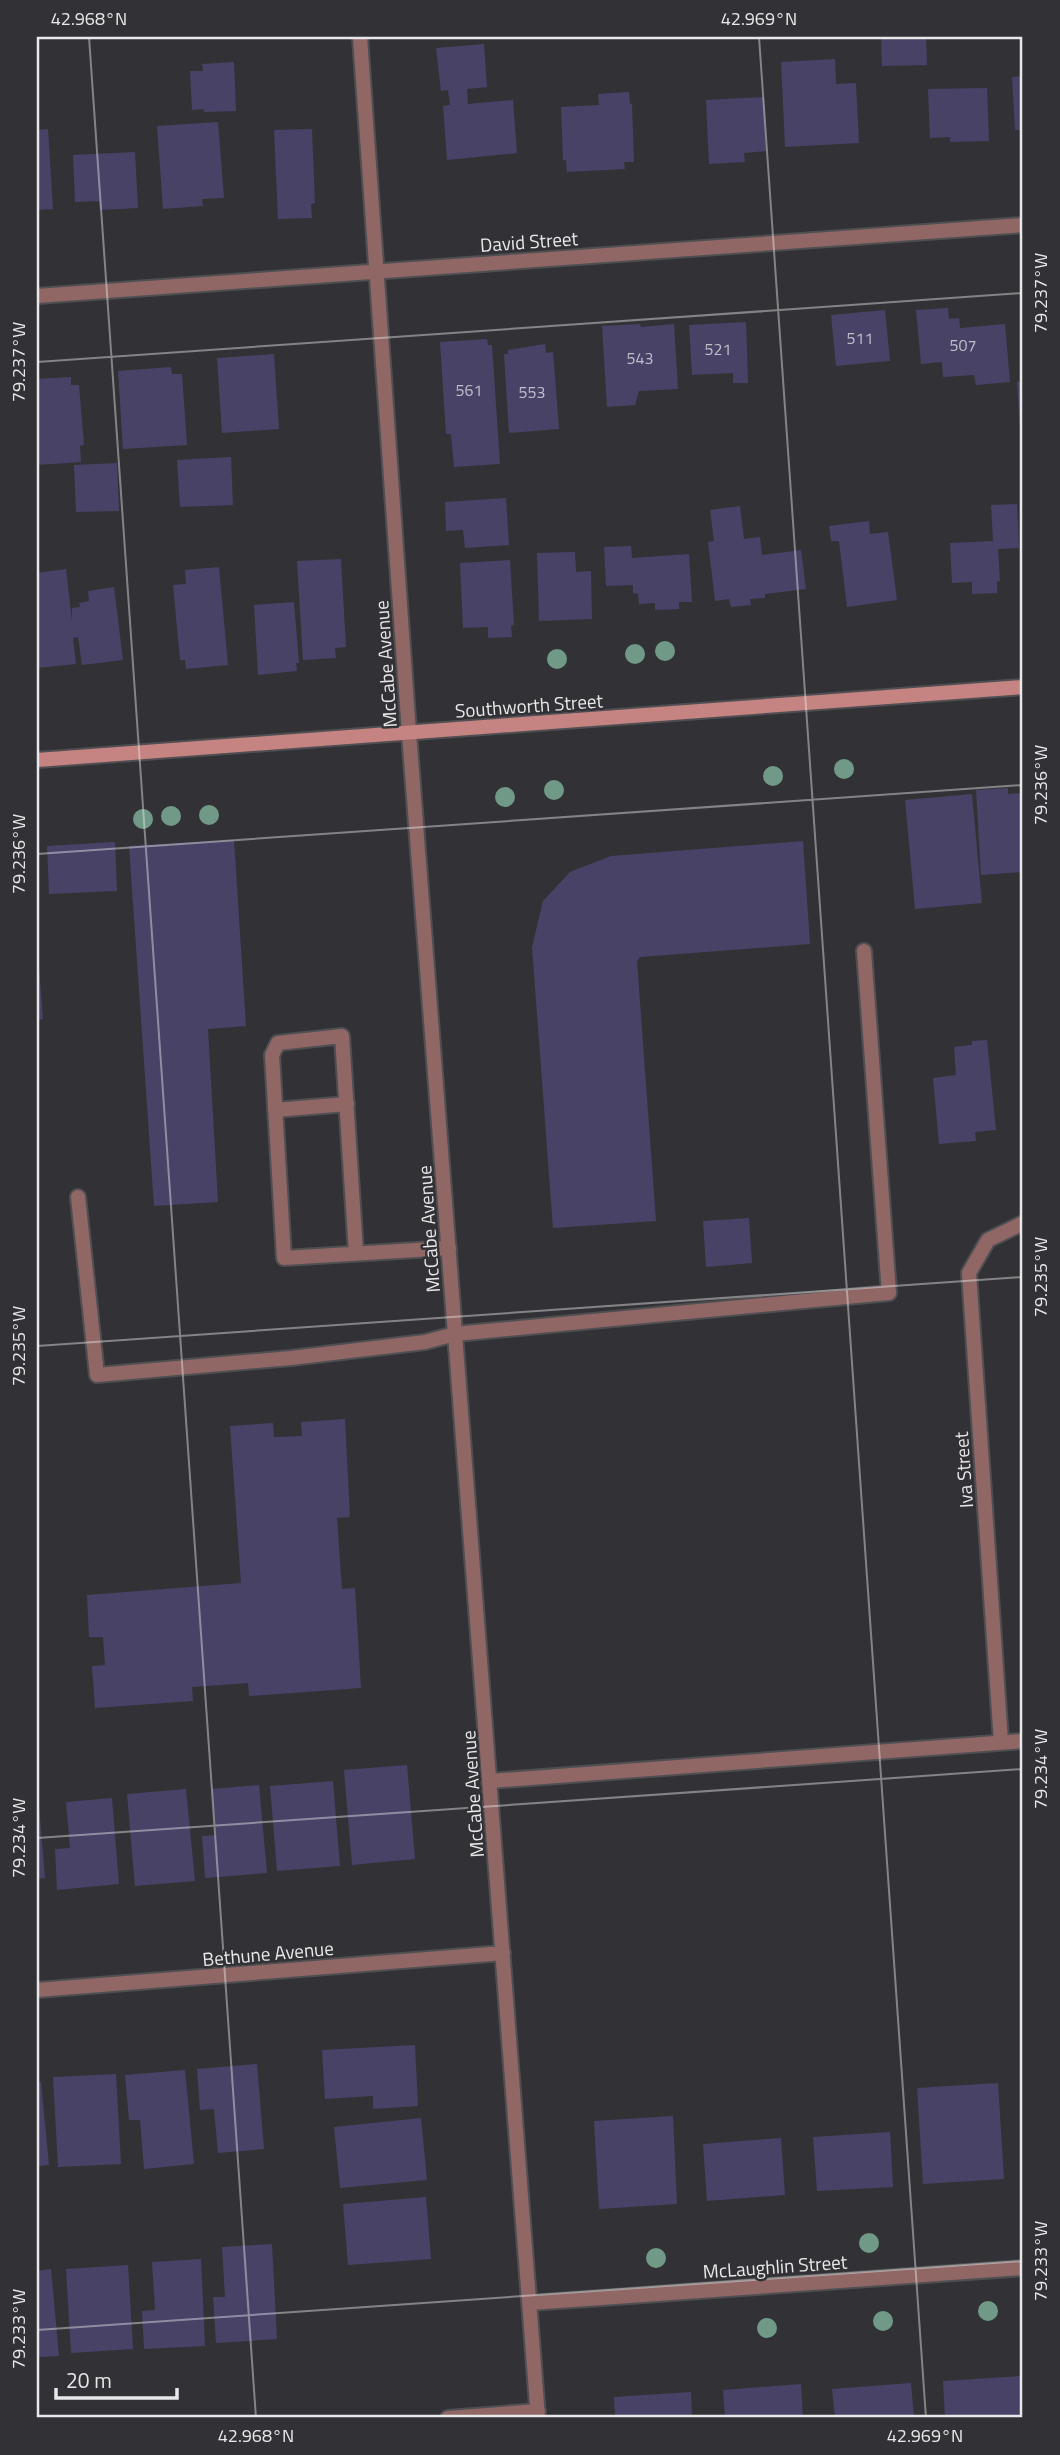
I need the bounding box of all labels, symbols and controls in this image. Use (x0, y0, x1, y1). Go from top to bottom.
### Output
text: 42.968°N (51, 5, 127, 32)
text: 42.969°N (721, 5, 797, 32)
street label: David Street (479, 223, 579, 259)
text: 79.237°W (1027, 253, 1054, 333)
text: 79.237°W (5, 322, 32, 402)
house number: 511 (847, 326, 873, 350)
house number: 507 (950, 333, 976, 357)
house number: 521 (705, 337, 731, 361)
house number: 543 (627, 346, 653, 370)
house number: 561 (456, 378, 482, 402)
house number: 553 (519, 380, 545, 404)
street label: McCabe Avenue (366, 600, 404, 728)
street label: Southworth Street (454, 685, 604, 725)
text: 79.236°W (1027, 745, 1054, 825)
text: 79.236°W (5, 814, 32, 894)
street label: McCabe Avenue (409, 1165, 447, 1293)
text: 79.235°W (1027, 1237, 1054, 1317)
text: 79.235°W (5, 1306, 32, 1386)
street label: Iva Street (946, 1431, 980, 1509)
text: 79.234°W (1027, 1729, 1054, 1809)
street label: McCabe Avenue (453, 1730, 491, 1858)
text: 79.234°W (5, 1798, 32, 1878)
street label: Bethune Avenue (201, 1933, 335, 1973)
text: 79.233°W (1027, 2221, 1054, 2301)
street label: McLaughlin Street (702, 2246, 849, 2286)
text: 79.233°W (5, 2289, 32, 2369)
scale bar (56, 2357, 177, 2401)
text: 20 m (66, 2364, 112, 2396)
text: 42.968°N (218, 2422, 294, 2449)
text: 42.969°N (887, 2422, 963, 2449)

